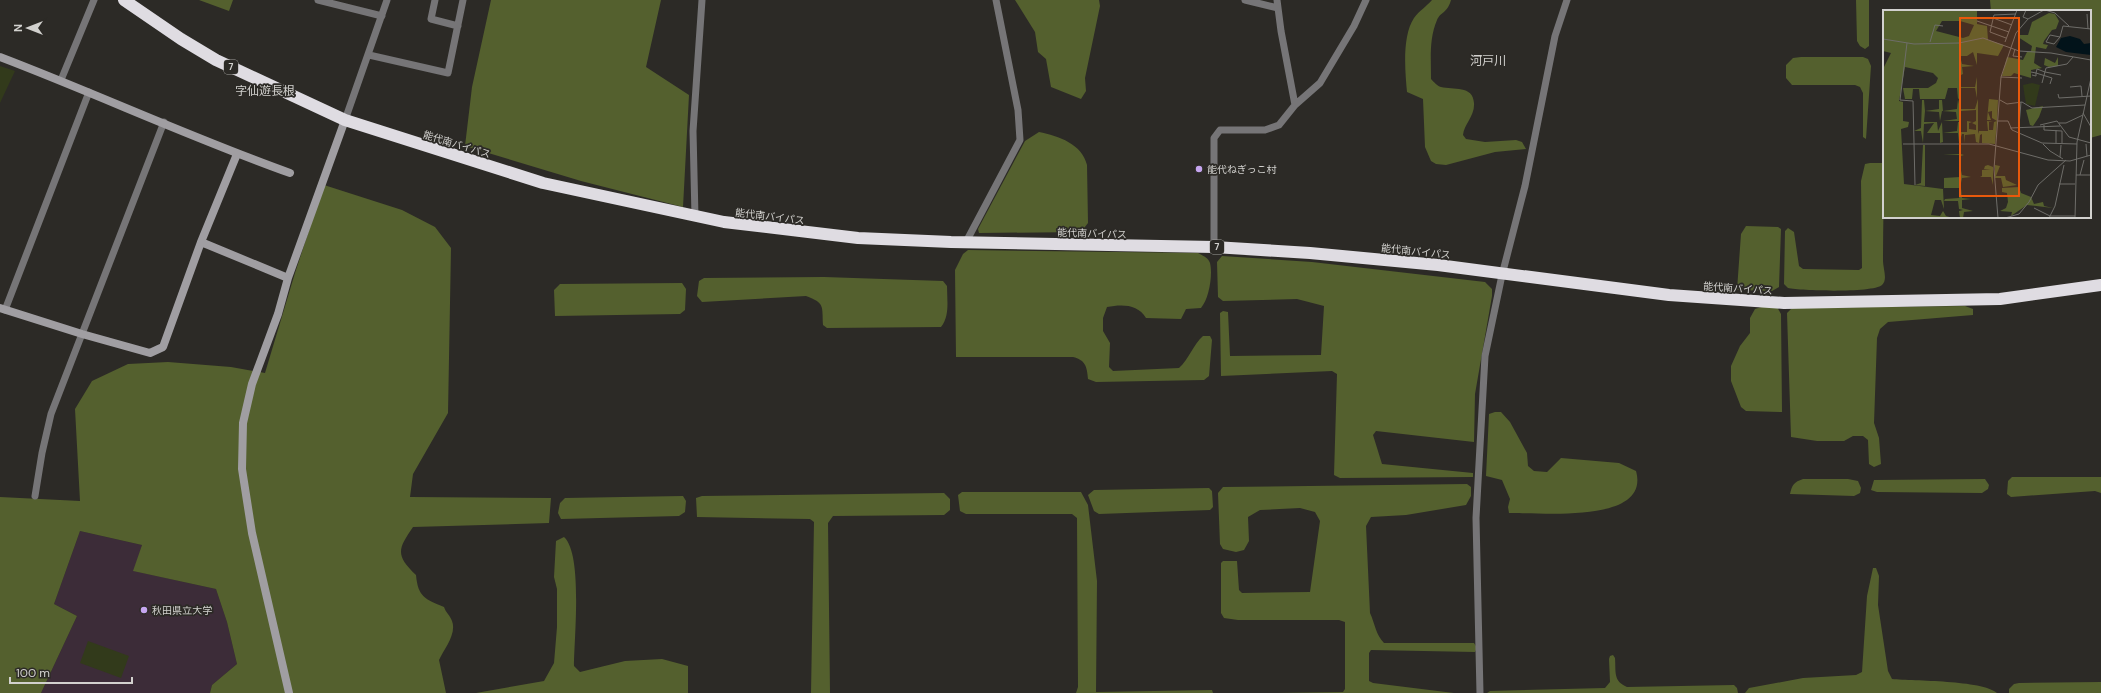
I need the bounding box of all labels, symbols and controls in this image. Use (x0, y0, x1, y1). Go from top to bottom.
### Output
north arrow (8, 8, 48, 48)
inset map (1883, 10, 2091, 218)
text: N (11, 24, 25, 32)
district label: 河戸川 (1470, 53, 1506, 69)
road number: 7 (224, 60, 238, 74)
district label: 字仙遊長根 (235, 83, 295, 99)
street label: 能代南バイパス (422, 128, 492, 161)
place label: 能代ねぎっこ村 (1207, 163, 1277, 176)
marker: 能代ねぎっこ村 (1194, 164, 1204, 174)
street label: 能代南バイパス (735, 206, 805, 227)
street label: 能代南バイパス (1057, 226, 1127, 241)
road number: 7 (1210, 240, 1224, 254)
street label: 能代南バイパス (1381, 241, 1451, 262)
street label: 能代南バイパス (1703, 280, 1773, 297)
place label: 秋田県立大学 (152, 604, 212, 617)
marker: 秋田県立大学 (139, 605, 149, 615)
scale bar (10, 659, 132, 685)
text: 100 m (16, 665, 50, 681)

